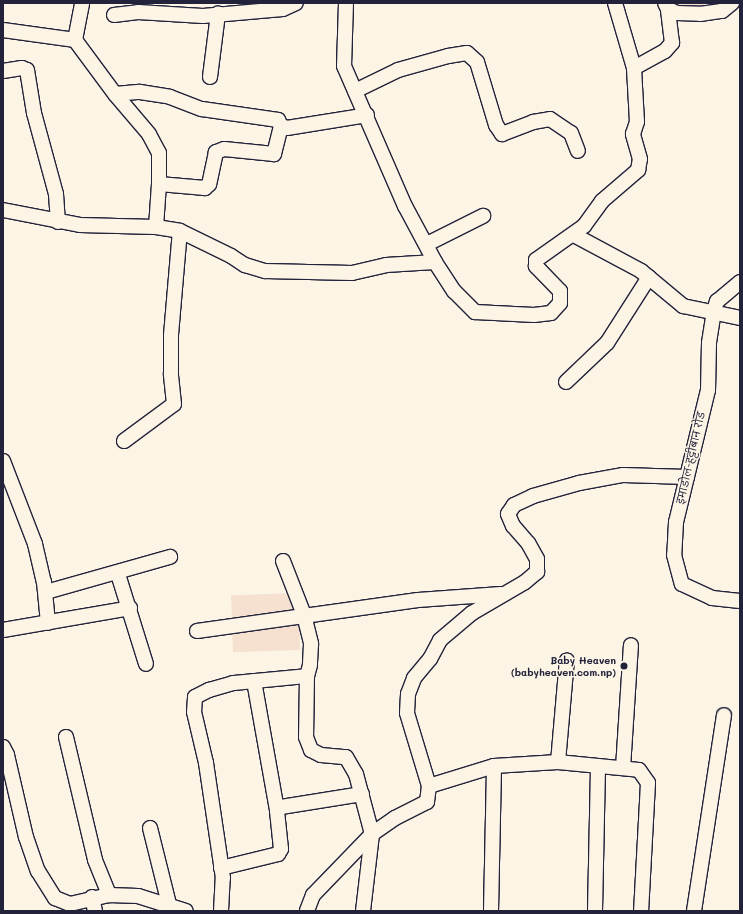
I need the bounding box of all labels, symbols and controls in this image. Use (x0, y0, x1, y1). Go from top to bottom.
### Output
street label: इमाडोल-हट्टीबान रोड (674, 410, 708, 506)
place label: Baby Heaven (babyheaven.com.np) (511, 654, 616, 678)
marker: Baby Heaven (babyheaven.com.np) (619, 661, 629, 671)

